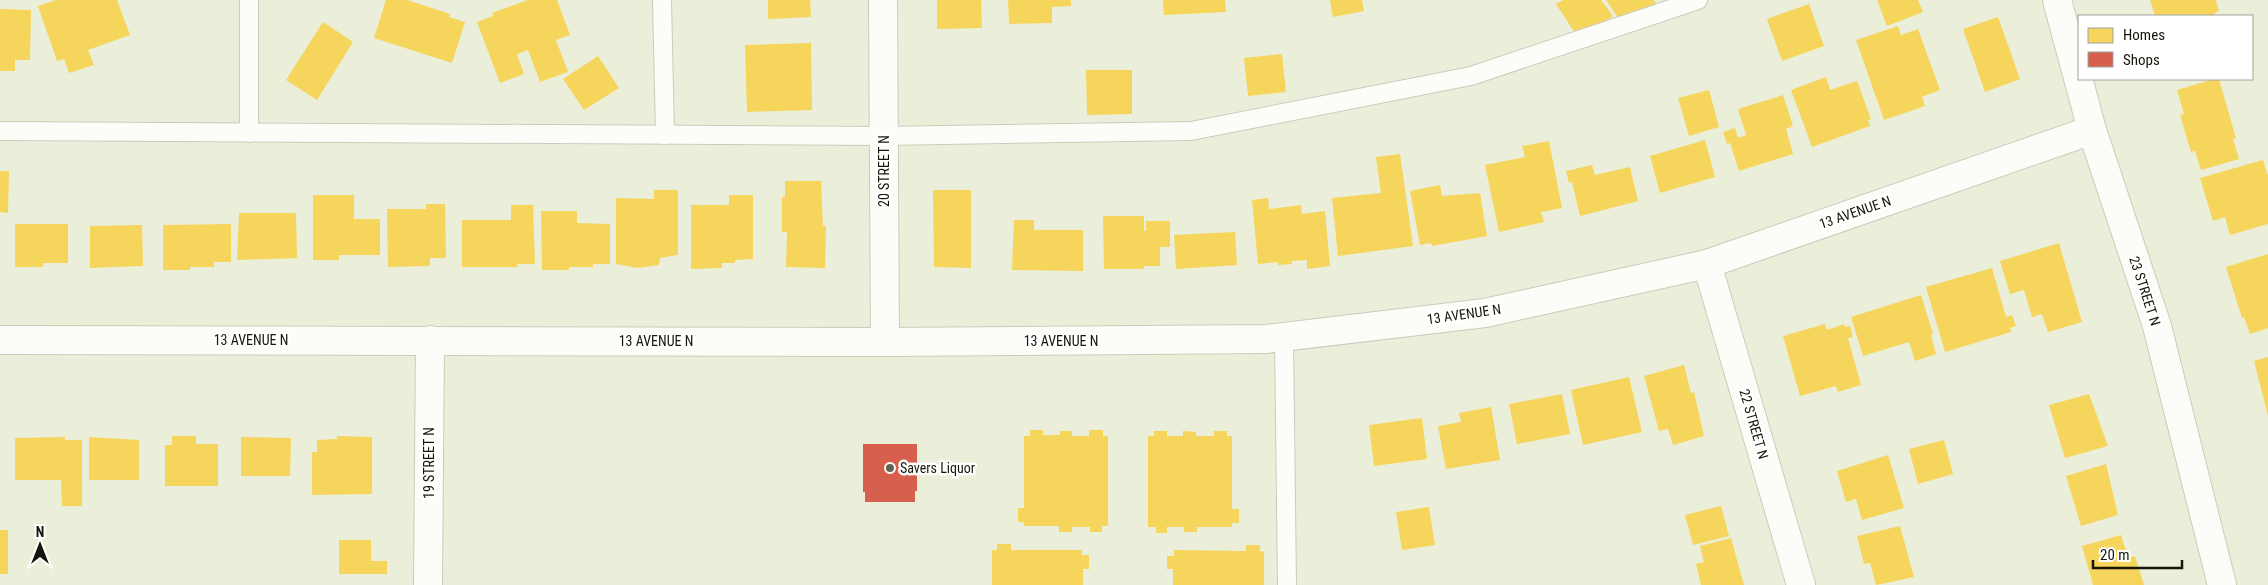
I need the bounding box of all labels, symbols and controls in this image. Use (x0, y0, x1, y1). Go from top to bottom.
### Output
legend (2078, 15, 2253, 80)
text: Homes (2123, 26, 2165, 44)
text: Shops (2123, 51, 2160, 69)
street label: 20 STREET N (876, 135, 892, 207)
street label: 13 AVENUE N (1817, 192, 1893, 232)
street label: 23 STREET N (2126, 254, 2164, 328)
street label: 13 AVENUE N (1426, 301, 1502, 327)
street label: 13 AVENUE N (214, 332, 288, 348)
street label: 13 AVENUE N (619, 333, 693, 349)
street label: 13 AVENUE N (1024, 333, 1098, 349)
street label: 22 STREET N (1736, 387, 1772, 461)
street label: 19 STREET N (421, 427, 437, 499)
place label: Savers Liquor (900, 460, 975, 476)
marker: Savers Liquor (884, 462, 896, 474)
north arrow (15, 520, 65, 570)
text: N (36, 524, 44, 540)
scale bar (2093, 538, 2182, 570)
text: 20 m (2100, 546, 2130, 564)

